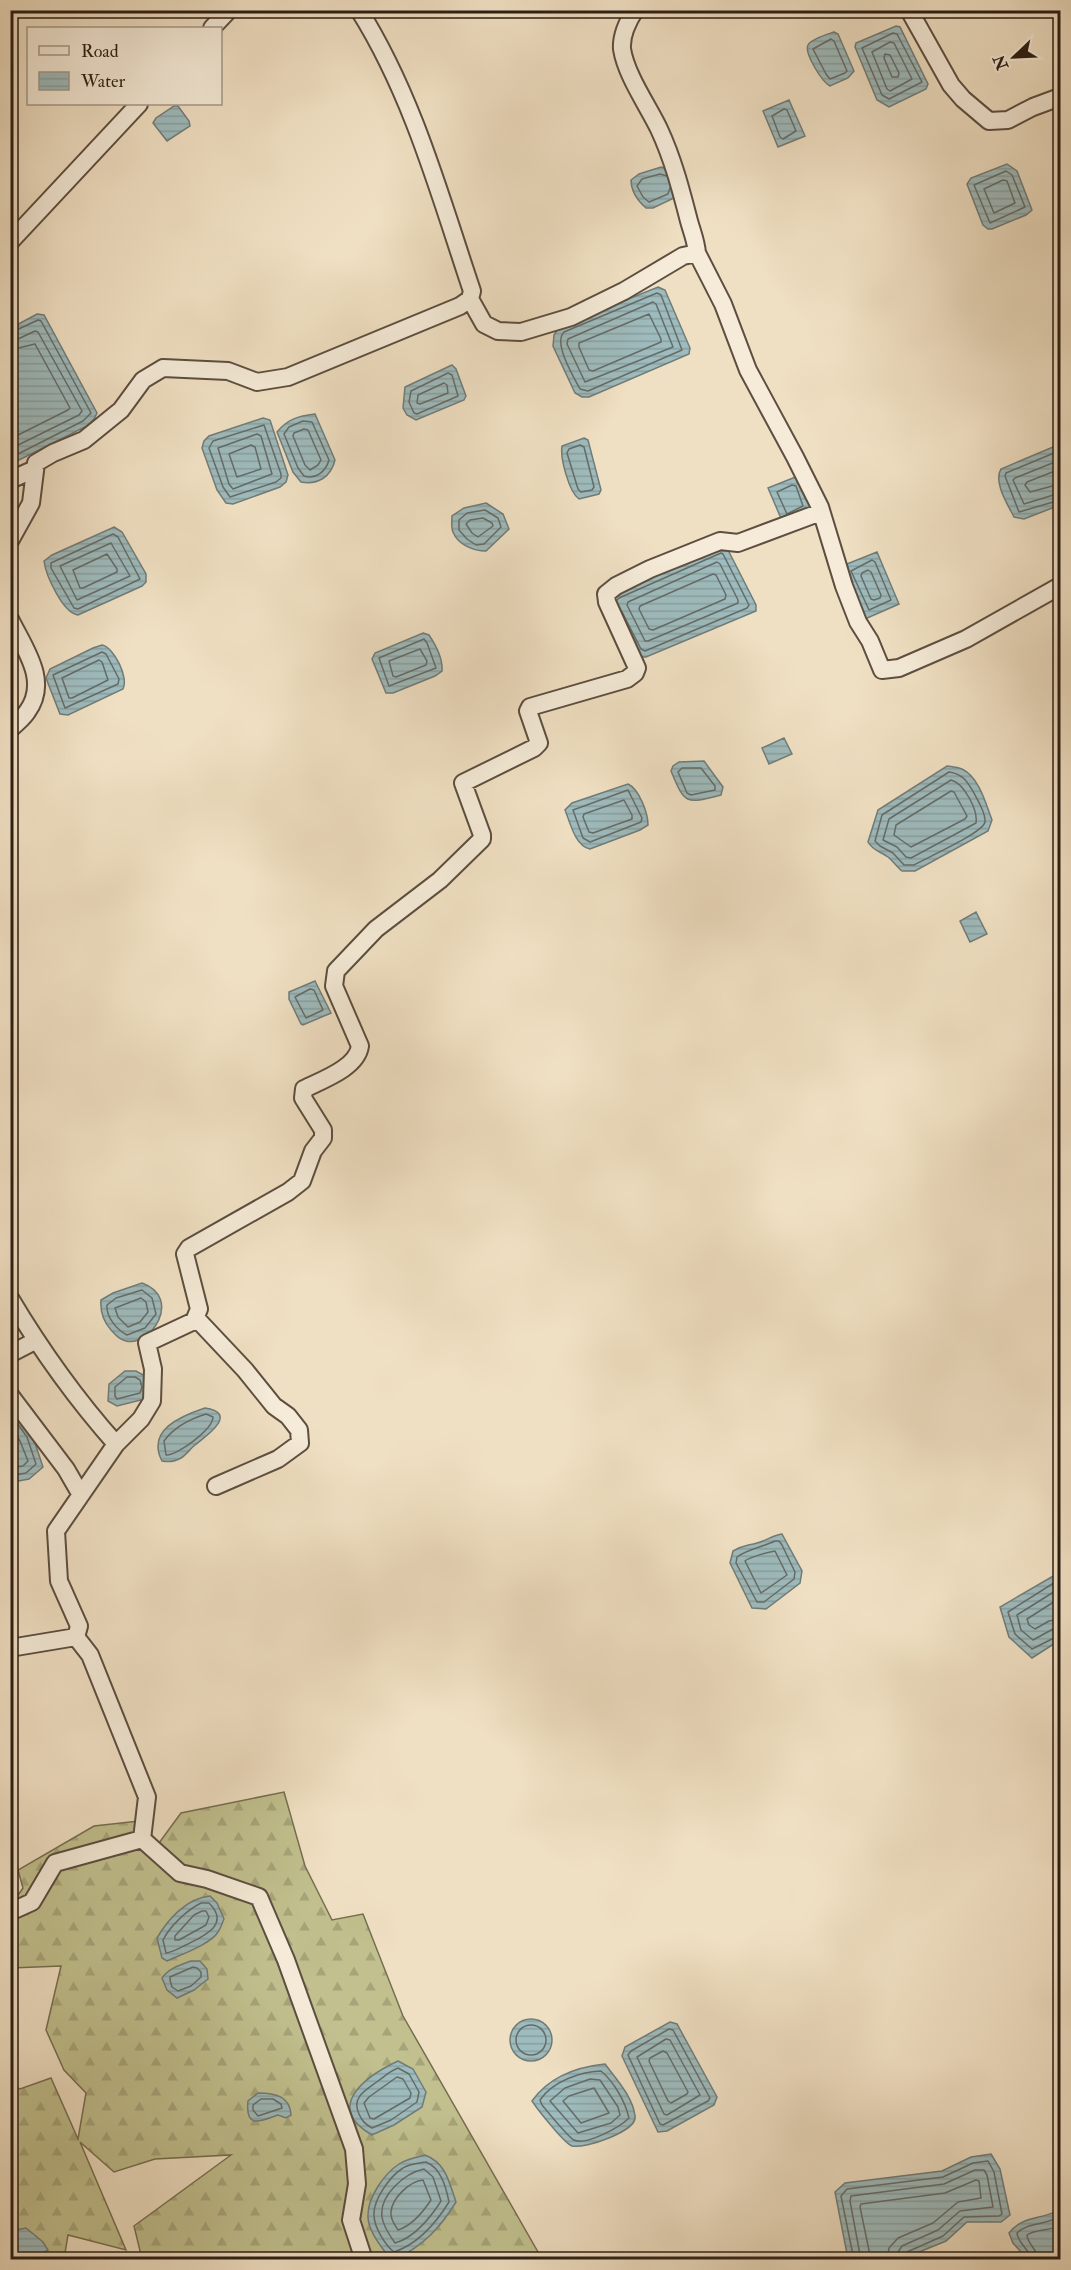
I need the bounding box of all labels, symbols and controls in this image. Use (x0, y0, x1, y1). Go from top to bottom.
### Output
legend (27, 27, 222, 105)
north arrow (984, 27, 1044, 87)
text: Road (81, 40, 119, 63)
text: N (989, 51, 1014, 74)
text: Water (80, 70, 125, 93)

